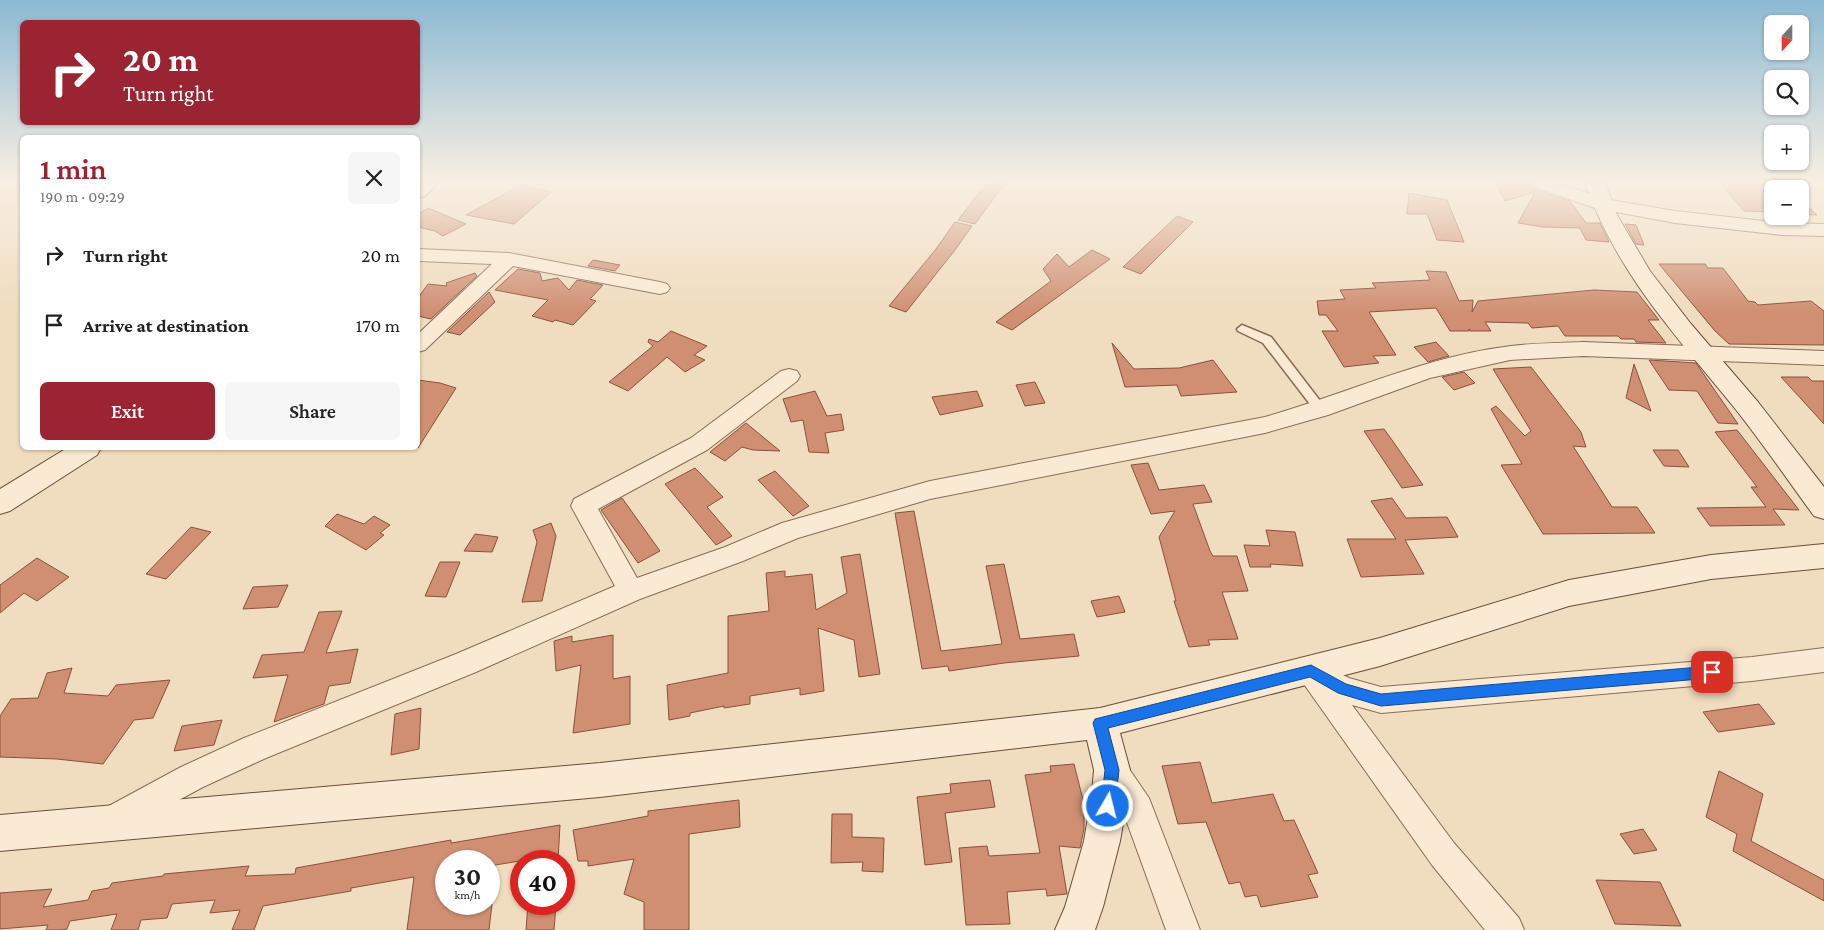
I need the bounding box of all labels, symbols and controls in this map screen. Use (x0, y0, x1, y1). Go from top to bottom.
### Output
north arrow (1764, 15, 1809, 60)
map controls (1764, 15, 1809, 225)
icon: right (40, 40, 105, 105)
text: 20 m (123, 40, 198, 79)
button: search (1764, 70, 1809, 115)
text: Turn right (123, 81, 214, 106)
button: + (1764, 125, 1809, 170)
text: 1 min (40, 152, 107, 185)
button: close (348, 152, 400, 204)
button: − (1764, 180, 1809, 225)
text: 190 m · 09:29 (40, 188, 125, 205)
icon: right (40, 241, 68, 269)
text: Turn right (83, 245, 168, 266)
text: 20 m (361, 245, 400, 266)
icon: arrive (40, 311, 68, 339)
text: Arrive at destination (83, 315, 249, 336)
text: 170 m (356, 315, 400, 336)
button: Exit (40, 382, 215, 440)
button: Share (225, 382, 400, 440)
pin (1691, 651, 1733, 693)
icon: arrive (1698, 658, 1726, 686)
position arrow (1081, 779, 1133, 831)
speed limit sign: 40 (510, 850, 575, 915)
text: 30 (454, 863, 481, 890)
text: km/h (455, 888, 480, 902)

